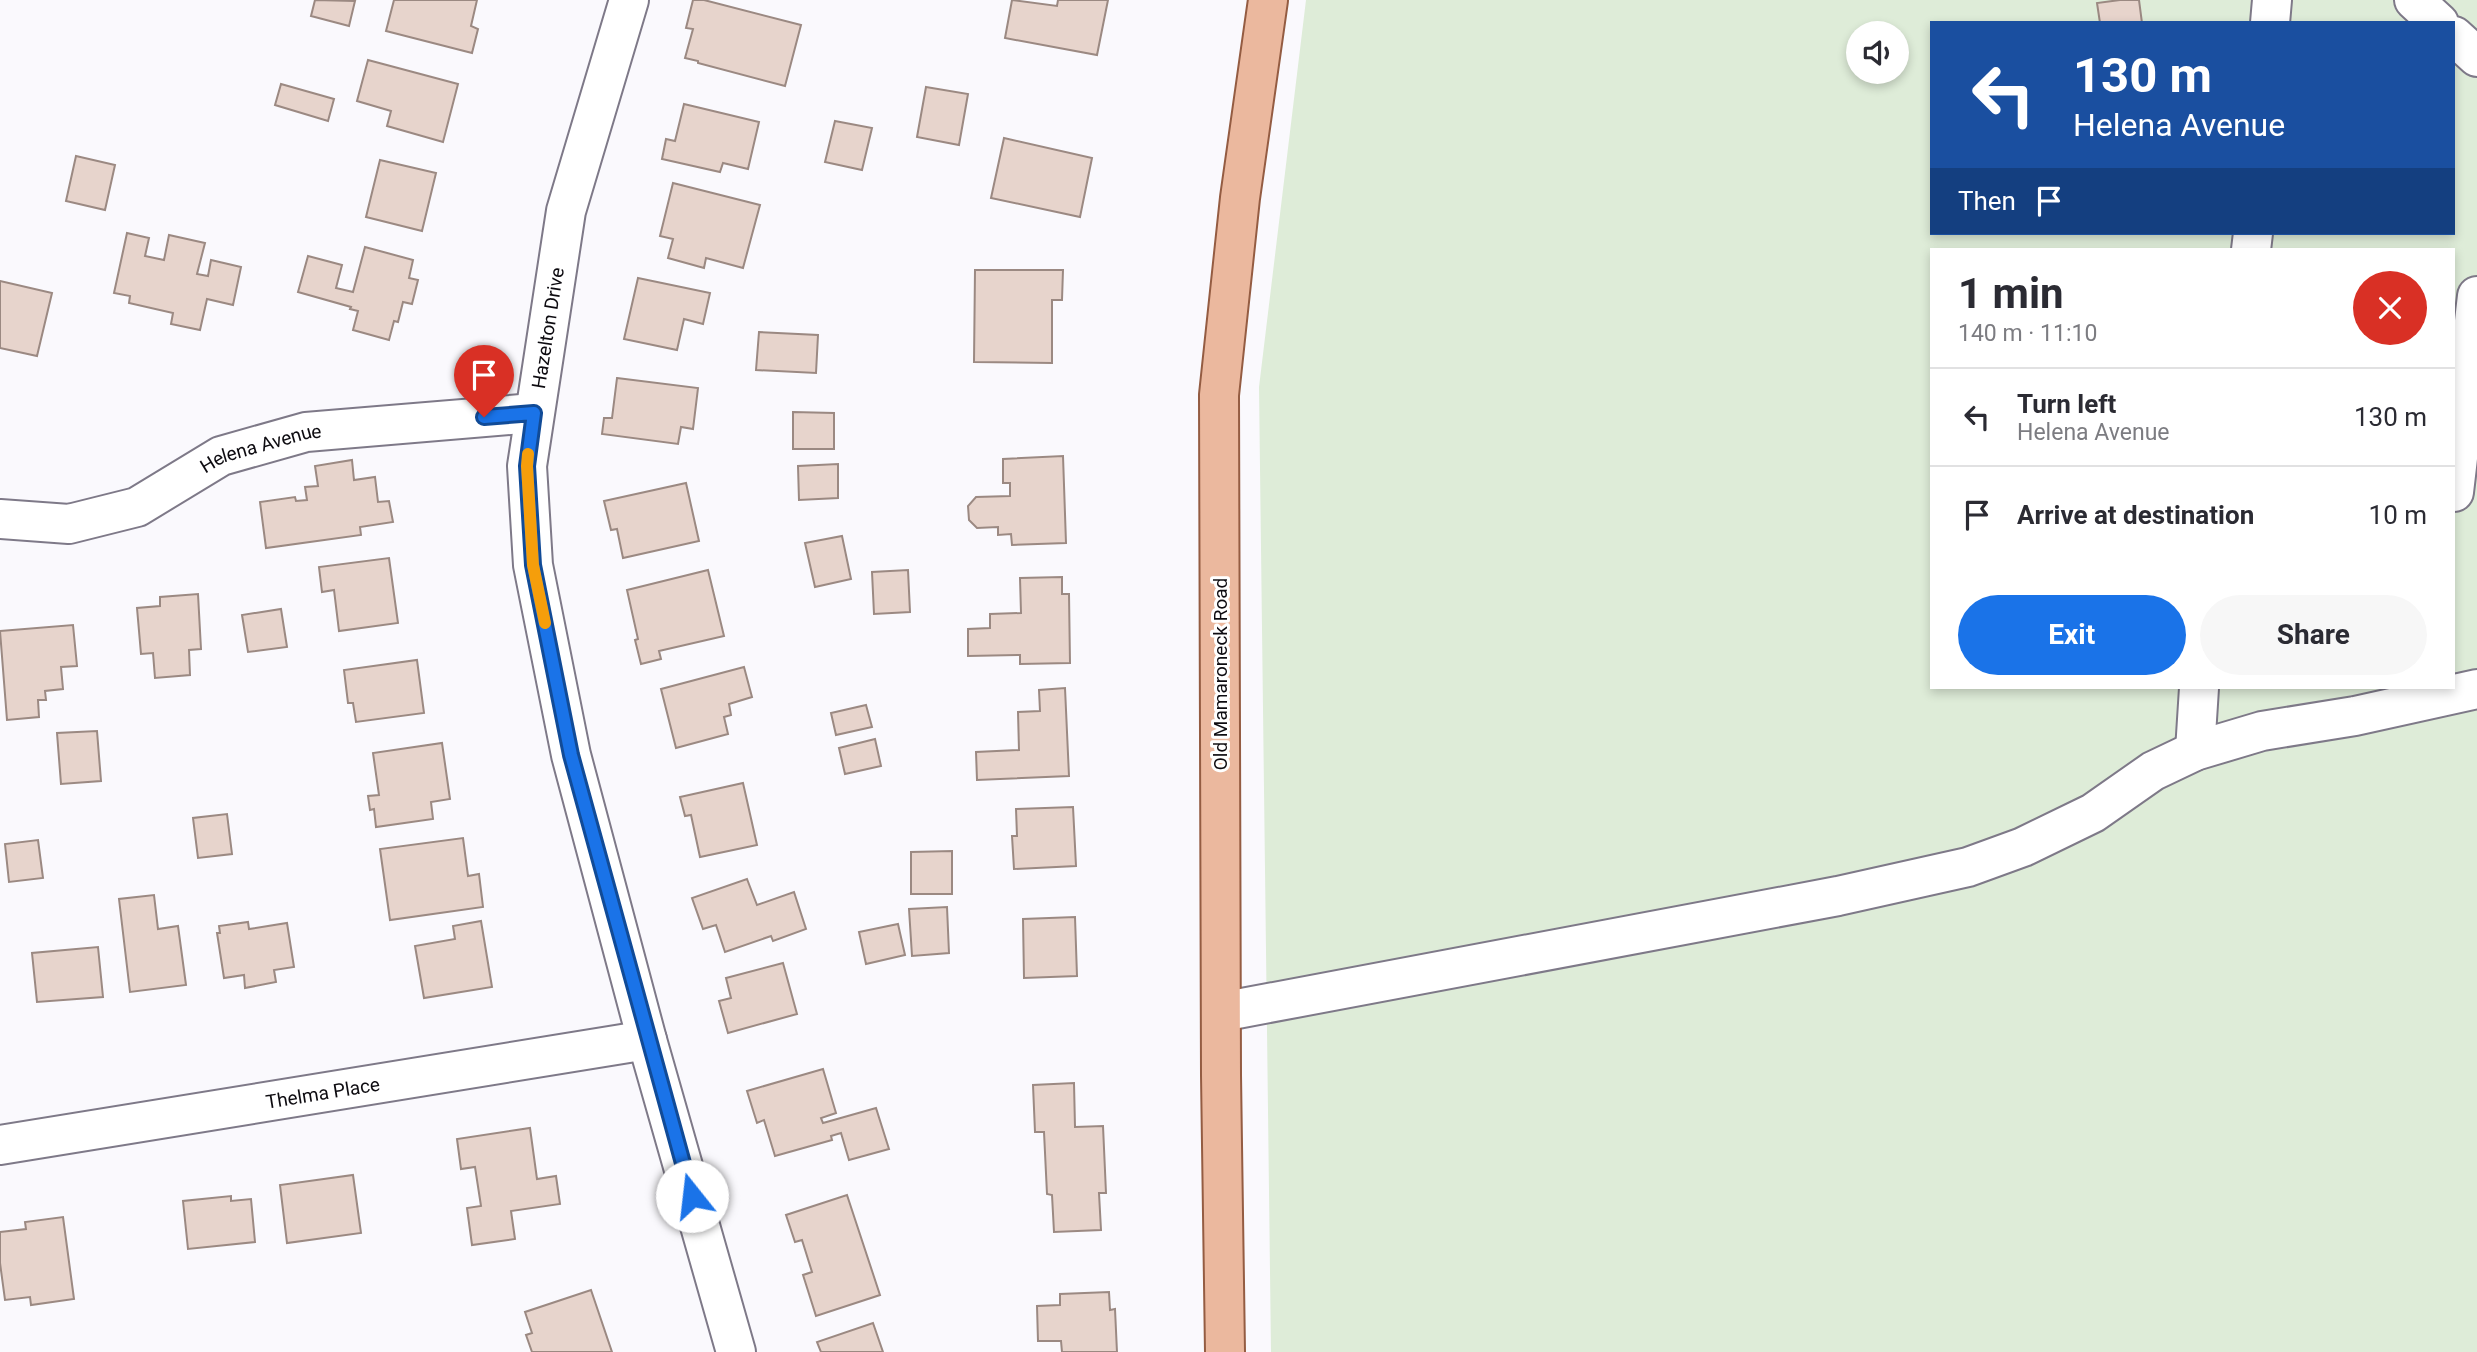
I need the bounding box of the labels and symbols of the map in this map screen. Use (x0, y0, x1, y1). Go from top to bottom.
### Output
street label: Hazelton Drive (527, 266, 569, 390)
pin (454, 345, 514, 417)
street label: Helena Avenue (196, 419, 322, 478)
street label: Old Mamaroneck Road (1209, 578, 1232, 770)
street label: Thelma Place (264, 1072, 382, 1113)
position arrow (655, 1159, 729, 1233)

